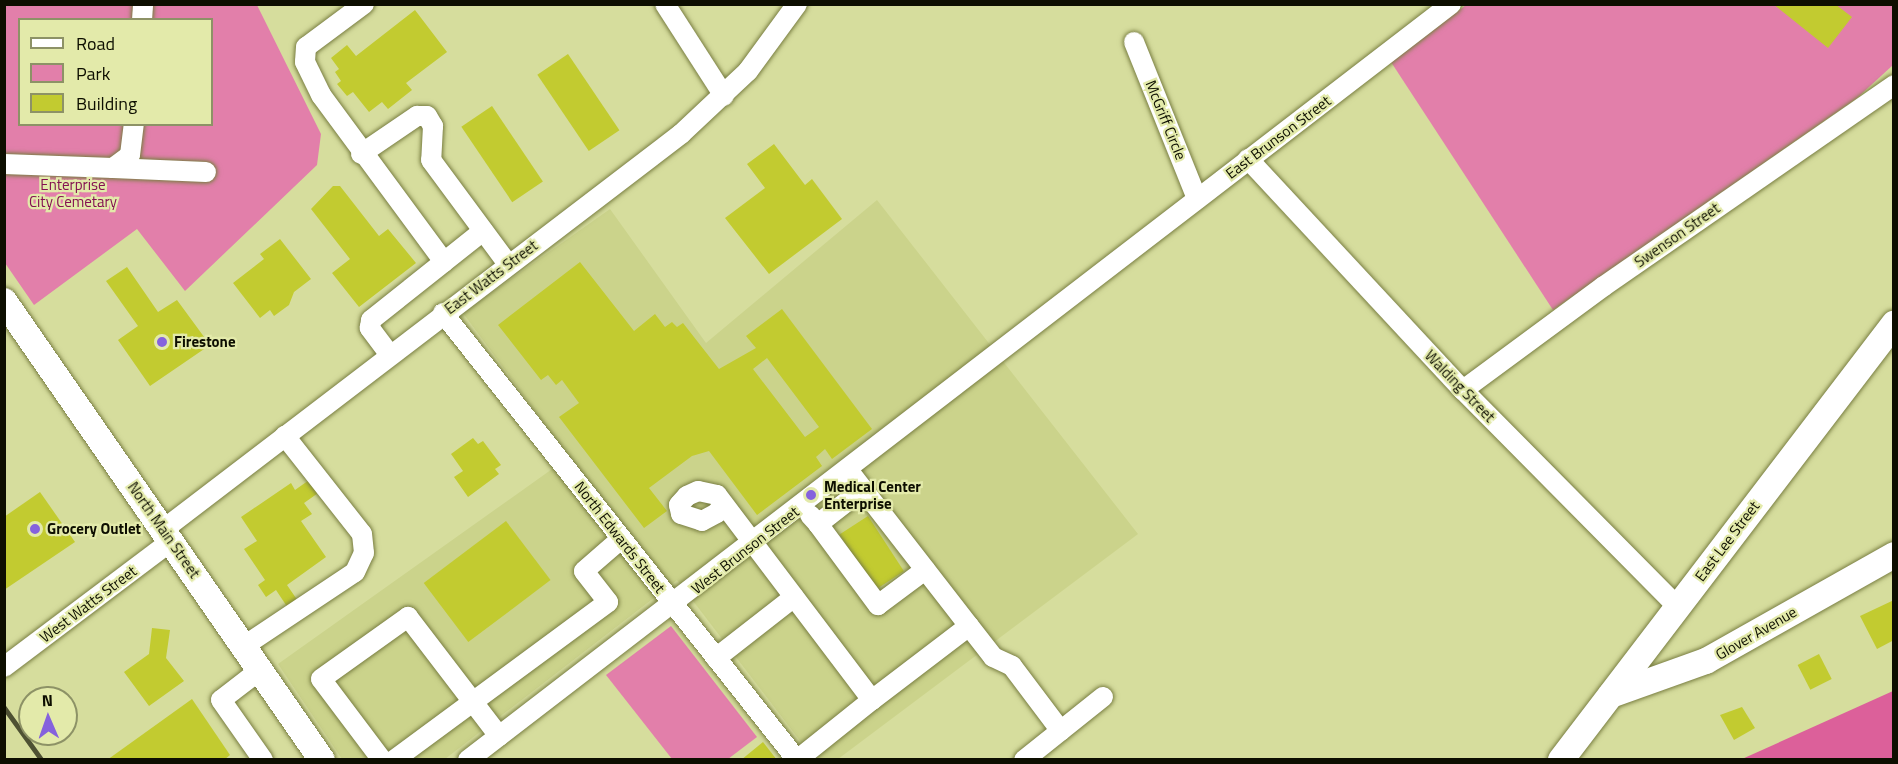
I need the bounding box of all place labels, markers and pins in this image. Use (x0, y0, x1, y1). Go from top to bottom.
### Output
place label: Firestone (174, 333, 236, 351)
marker: Firestone (155, 335, 169, 349)
place label: Medical Center Enterprise (824, 477, 921, 512)
marker: Medical Center Enterprise (802, 486, 820, 504)
place label: Grocery Outlet (47, 520, 141, 538)
marker: Grocery Outlet (28, 522, 42, 536)

